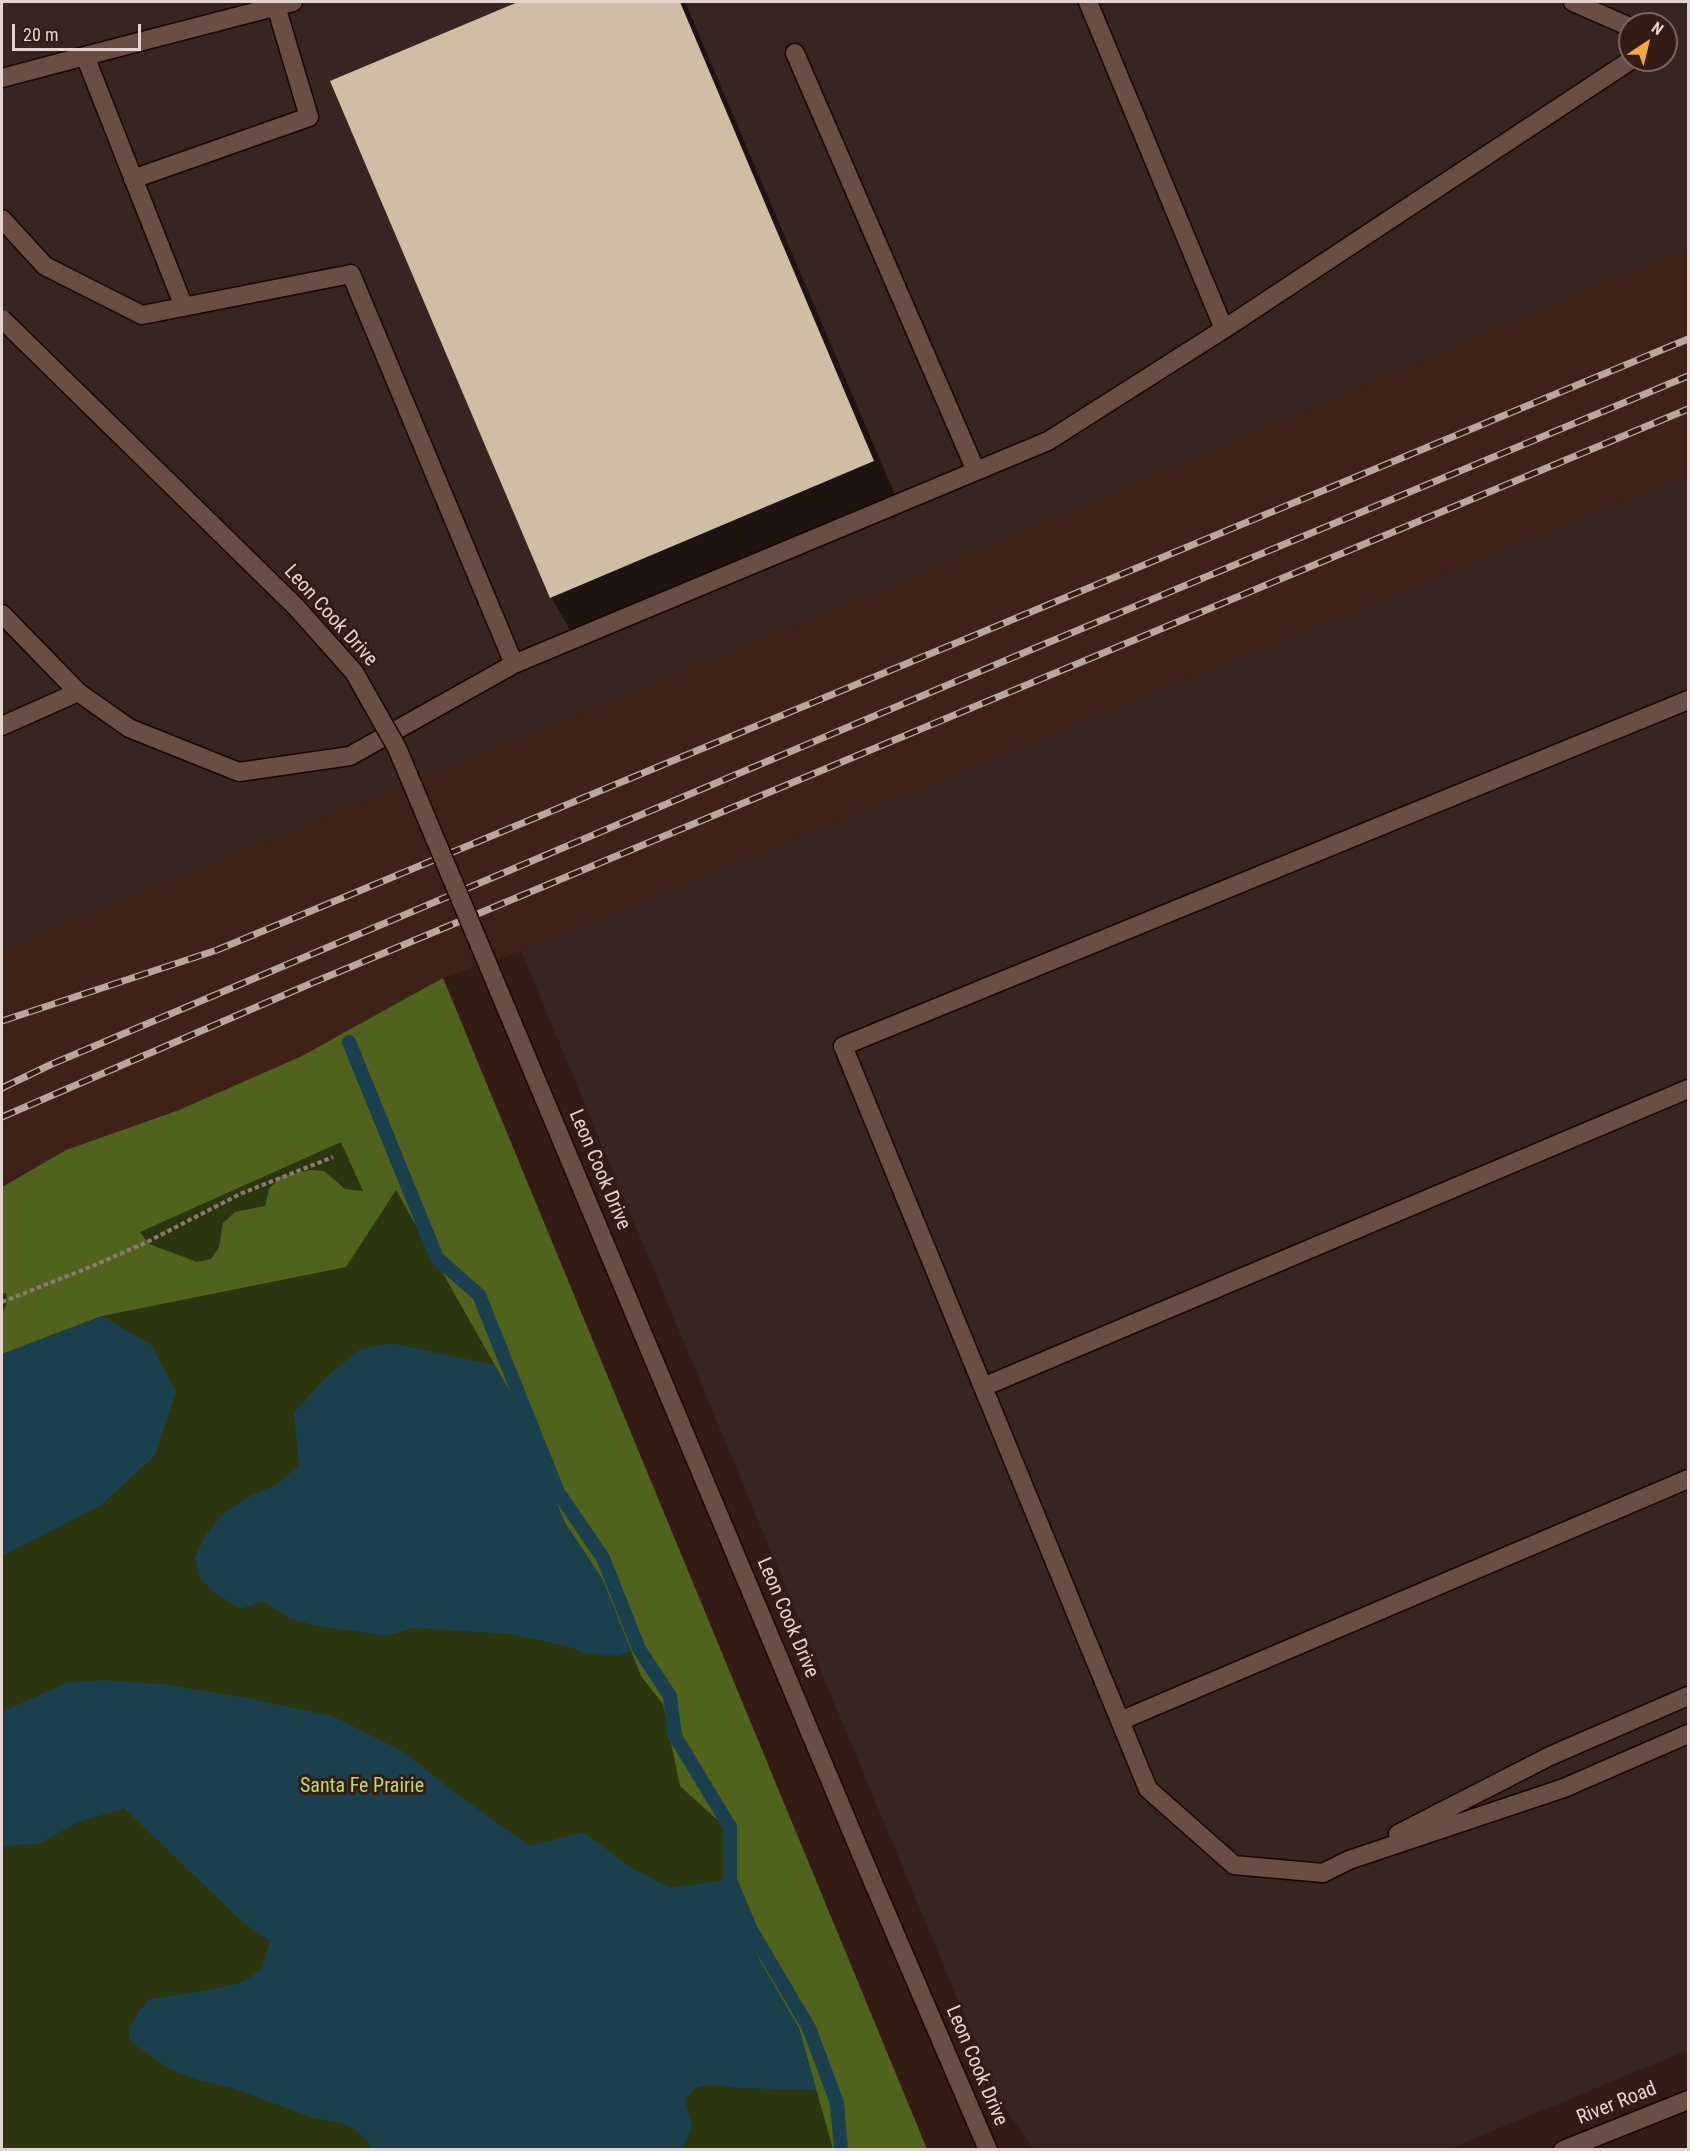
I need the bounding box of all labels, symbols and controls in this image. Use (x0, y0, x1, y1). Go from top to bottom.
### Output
scale bar (15, 12, 144, 50)
north arrow (1618, 12, 1678, 72)
text: N (1648, 18, 1667, 39)
text: 20 m (23, 24, 58, 45)
street label: Leon Cook Drive (278, 560, 382, 672)
street label: Leon Cook Drive (563, 1106, 635, 1234)
street label: Leon Cook Drive (751, 1554, 823, 1682)
park label: Santa Fe Prairie (300, 1775, 424, 1799)
street label: Leon Cook Drive (940, 2002, 1012, 2130)
street label: River Road (1574, 2077, 1660, 2131)

